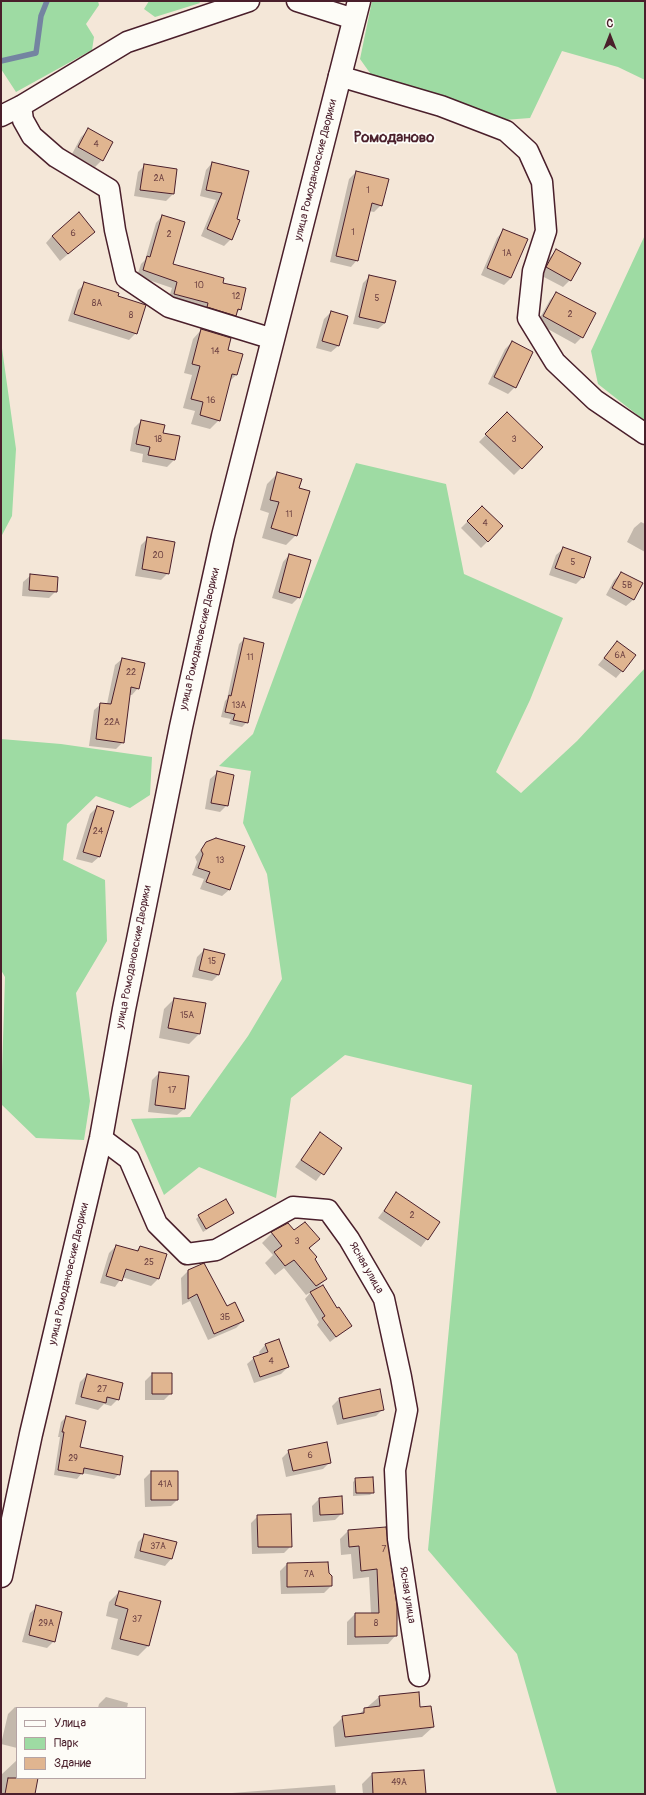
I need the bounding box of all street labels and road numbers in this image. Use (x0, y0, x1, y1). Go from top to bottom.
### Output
street label: улица Ромодановские Дворики (292, 98, 340, 242)
street label: улица Ромодановские Дворики (177, 567, 223, 711)
street label: улица Ромодановские Дворики (114, 884, 154, 1030)
street label: улица Ромодановские Дворики (46, 1202, 92, 1346)
street label: Ясная улица (346, 1240, 386, 1296)
street label: Ясная улица (396, 1566, 418, 1624)

